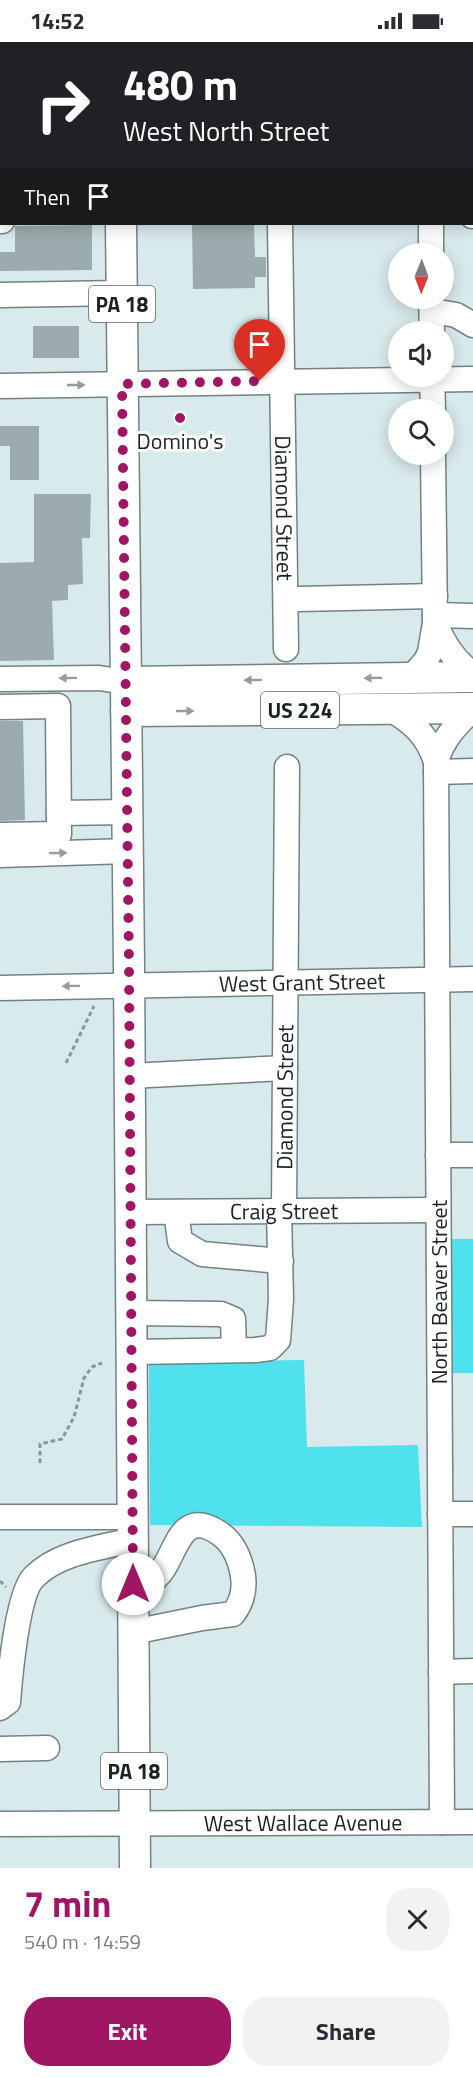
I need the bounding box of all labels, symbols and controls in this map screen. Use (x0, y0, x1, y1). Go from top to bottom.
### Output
text: 14:52 (30, 4, 85, 38)
text: 480 m (123, 52, 238, 116)
icon: right (24, 66, 102, 144)
text: West North Street (123, 110, 329, 151)
text: Then (24, 180, 70, 214)
icon: arrive (82, 180, 115, 213)
north arrow (388, 243, 454, 309)
map controls (388, 243, 454, 465)
road number: PA 18 (89, 286, 155, 322)
pin (234, 319, 285, 381)
button: sound (388, 321, 454, 387)
icon: arrive (243, 328, 276, 361)
one-way arrow (67, 380, 86, 390)
button: search (388, 399, 454, 465)
marker: Domino's (173, 411, 187, 425)
place label: Domino's (137, 424, 223, 458)
street label: Diamond Street (266, 435, 302, 581)
one-way arrow (363, 673, 382, 683)
one-way arrow (58, 674, 77, 683)
one-way arrow (243, 675, 262, 685)
road number: US 224 (261, 692, 339, 728)
one-way arrow (175, 706, 194, 716)
one-way arrow (49, 849, 68, 858)
street label: West Grant Street (218, 964, 386, 1001)
one-way arrow (61, 981, 80, 991)
street label: Diamond Street (267, 1024, 302, 1170)
street label: Craig Street (230, 1194, 339, 1228)
street label: North Beaver Street (422, 1199, 456, 1384)
position arrow (101, 1552, 165, 1616)
road number: PA 18 (101, 1753, 167, 1789)
street label: West Wallace Avenue (204, 1805, 402, 1840)
text: 7 min (24, 1876, 111, 1931)
button: close (386, 1888, 449, 1951)
text: 540 m · 14:59 (24, 1926, 141, 1957)
button: Exit (24, 1997, 231, 2066)
button: Share (243, 1997, 449, 2066)

